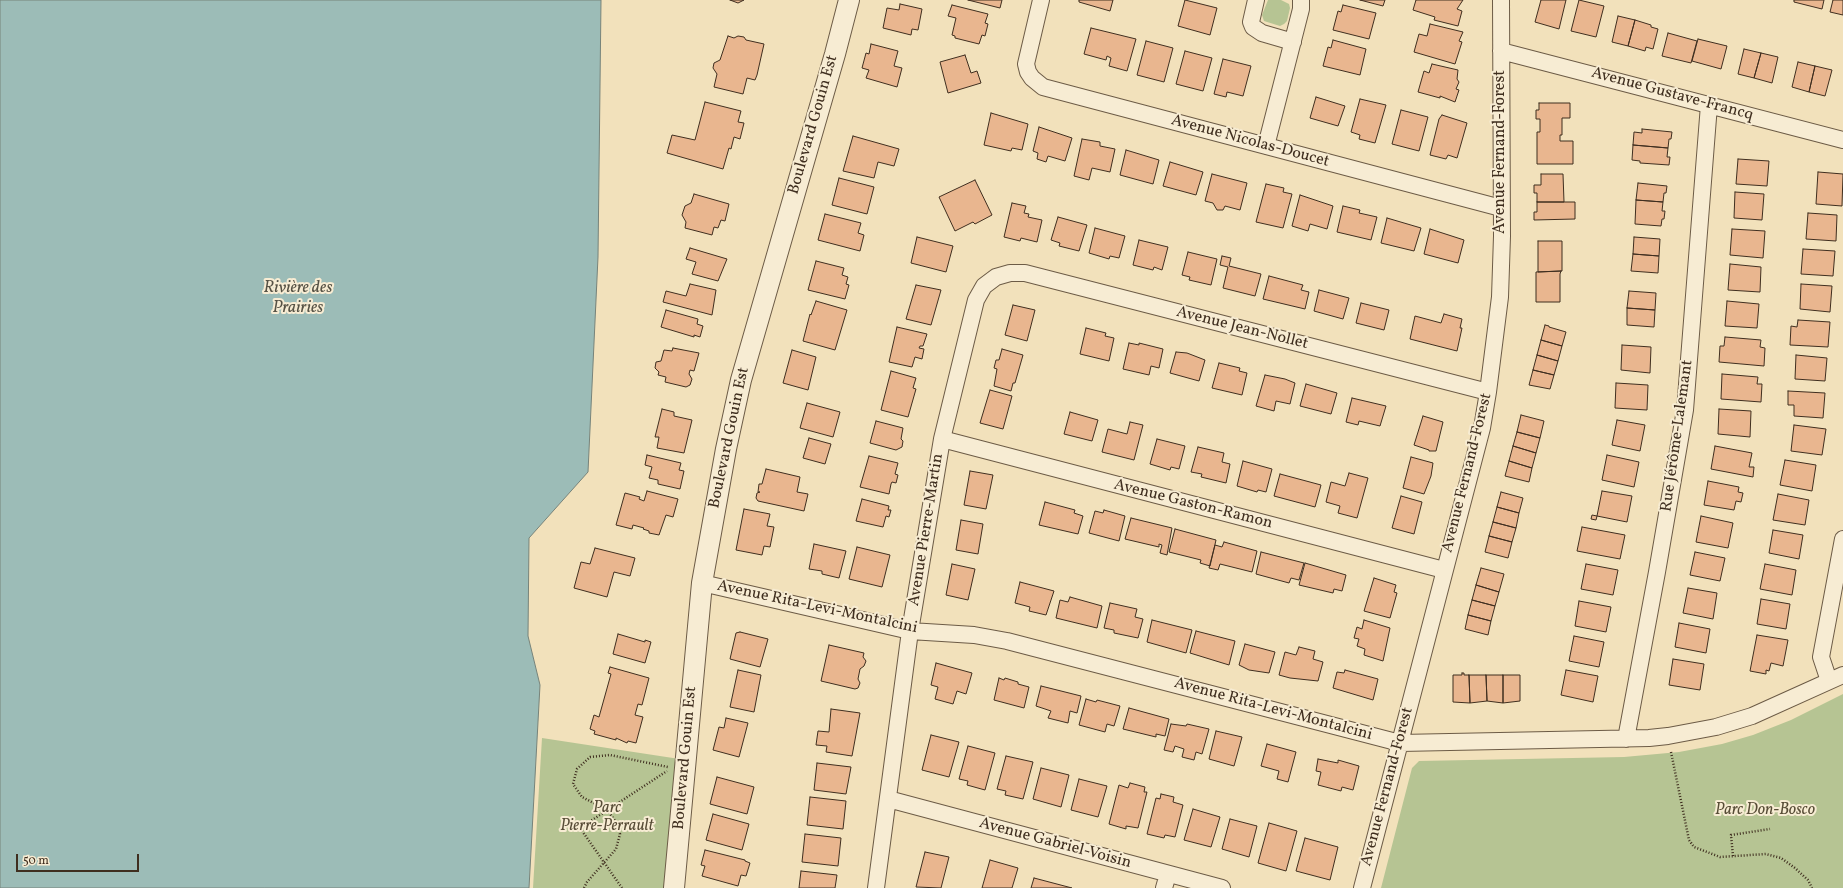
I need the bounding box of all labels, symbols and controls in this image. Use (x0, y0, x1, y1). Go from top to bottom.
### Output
street label: Boulevard Gouin Est (785, 53, 843, 197)
street label: Avenue Gustave-Francq (1589, 64, 1755, 126)
street label: Avenue Fernand-Forest (1491, 70, 1511, 234)
street label: Avenue Nicolas-Doucet (1169, 112, 1331, 172)
water label: Rivière des Prairies (263, 279, 333, 319)
street label: Avenue Jean-Nollet (1174, 303, 1310, 355)
street label: Rue Jérôme-Lalemant (1658, 359, 1698, 513)
street label: Boulevard Gouin Est (706, 366, 754, 510)
street label: Avenue Fernand-Forest (1439, 391, 1497, 555)
street label: Avenue Pierre-Martin (905, 452, 949, 608)
street label: Avenue Gaston-Ramon (1112, 476, 1274, 534)
street label: Avenue Rita-Levi-Montalcini (715, 577, 919, 639)
street label: Avenue Rita-Levi-Montalcini (1172, 674, 1374, 746)
street label: Boulevard Gouin Est (670, 685, 702, 831)
street label: Avenue Fernand-Forest (1358, 705, 1418, 869)
park label: Parc Pierre-Perrault (560, 799, 654, 837)
park label: Parc Don-Bosco (1715, 801, 1815, 821)
street label: Avenue Gabriel-Voisin (977, 814, 1133, 874)
scale bar (18, 846, 141, 872)
text: 50 m (23, 853, 49, 869)

